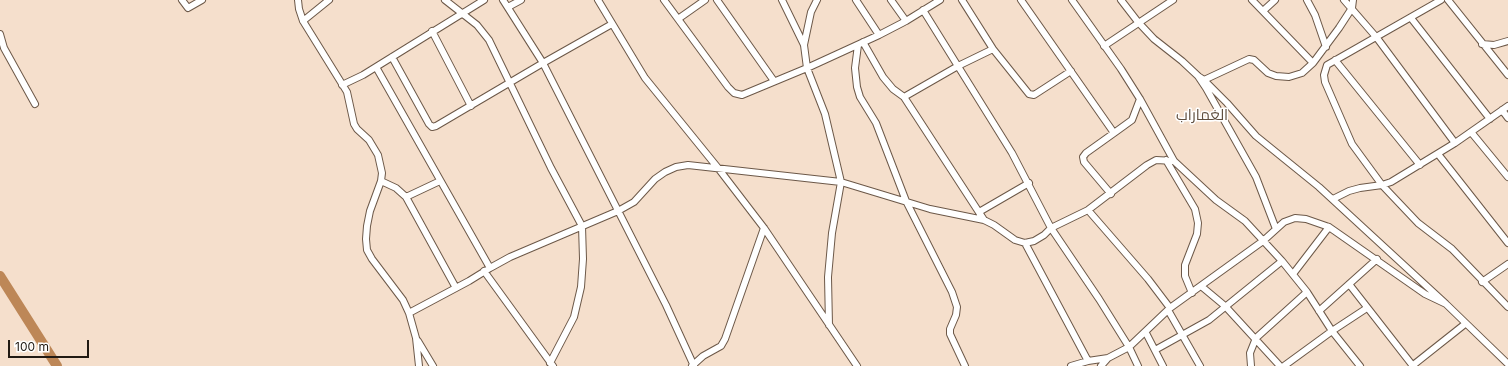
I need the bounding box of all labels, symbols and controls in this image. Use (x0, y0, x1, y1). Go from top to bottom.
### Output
district label: الغماراب (1176, 106, 1228, 124)
scale bar (10, 332, 91, 358)
text: 100 m (15, 339, 49, 354)

